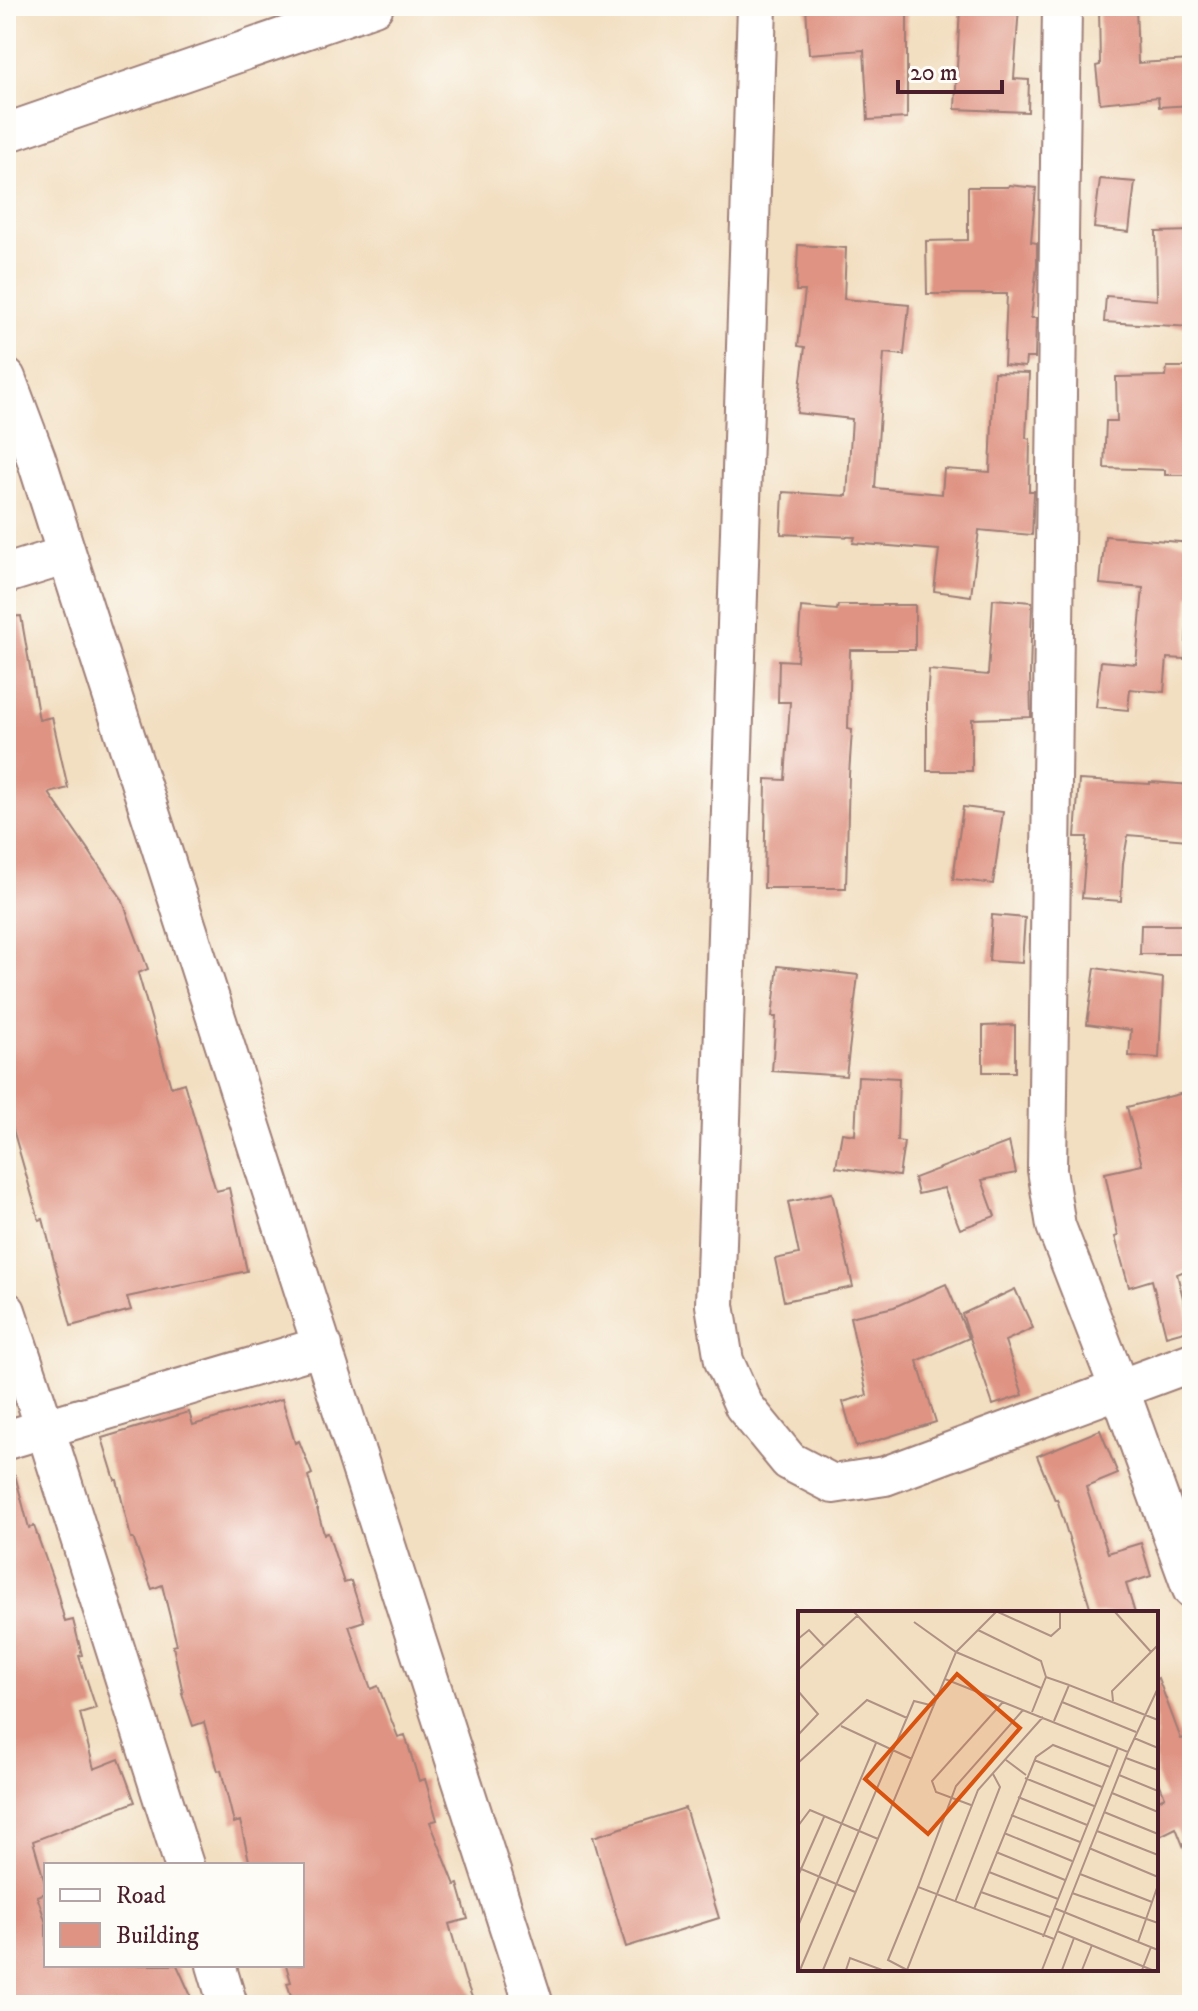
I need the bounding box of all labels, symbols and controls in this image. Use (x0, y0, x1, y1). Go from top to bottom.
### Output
scale bar (898, 44, 1002, 94)
text: 20 m (910, 58, 958, 88)
inset map (798, 1611, 1158, 1971)
legend (44, 1863, 304, 1967)
text: Road (116, 1881, 166, 1911)
text: Building (116, 1921, 199, 1951)

